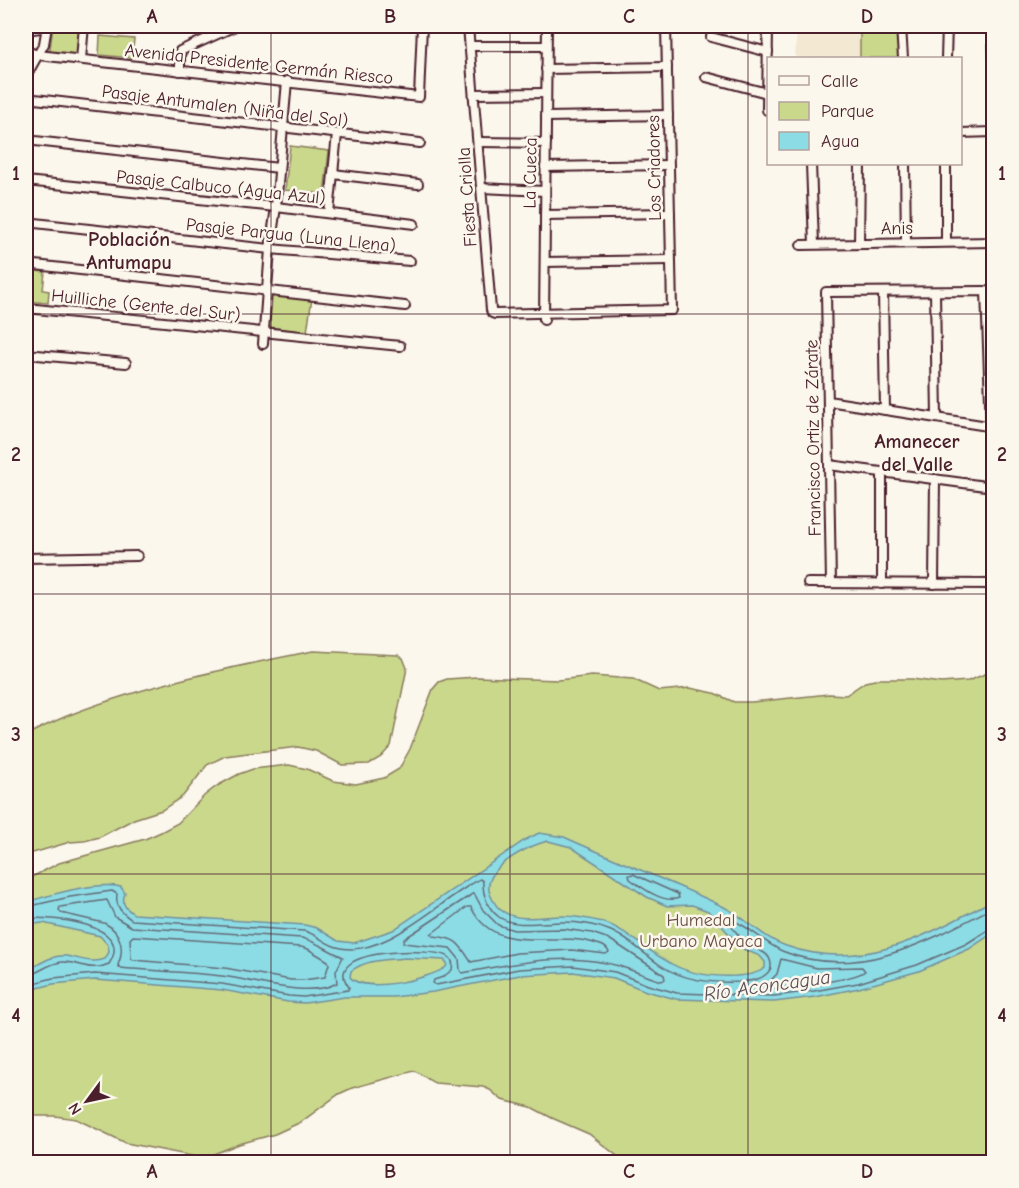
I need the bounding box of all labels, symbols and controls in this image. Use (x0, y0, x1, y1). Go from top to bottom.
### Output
text: A (146, 5, 158, 28)
text: B (384, 5, 396, 28)
text: C (623, 5, 635, 28)
text: D (861, 5, 873, 28)
street label: Avenida Presidente Germán Riesco (124, 40, 394, 89)
legend (767, 57, 962, 165)
text: Calle (821, 71, 858, 92)
street label: Pasaje Antumalen (Niña del Sol) (101, 81, 349, 132)
text: Parque (821, 101, 874, 122)
street label: Los Criadores (643, 115, 666, 221)
text: Agua (821, 131, 859, 152)
street label: La Cueca (519, 137, 542, 209)
street label: Fiesta Criolla (454, 146, 481, 248)
text: 1 (12, 162, 20, 185)
text: 1 (998, 162, 1006, 185)
street label: Pasaje Calbuco (Agua Azul) (115, 166, 327, 209)
street label: Pasaje Pargua (Luna Llena) (185, 214, 397, 257)
street label: Anis (881, 218, 913, 239)
district label: Población Antumapu (86, 228, 172, 274)
street label: Huilliche (Gente del Sur) (50, 285, 242, 326)
street label: Francisco Ortiz de Zárate (801, 339, 826, 537)
district label: Amanecer del Valle (874, 430, 960, 476)
text: 2 (11, 443, 21, 466)
text: 2 (997, 443, 1007, 466)
text: 3 (11, 723, 21, 746)
text: 3 (997, 723, 1007, 746)
park label: Humedal Urbano Mayaca (639, 910, 763, 952)
water label: Río Aconcagua (702, 965, 832, 1006)
text: 4 (11, 1004, 21, 1027)
text: 4 (997, 1004, 1007, 1027)
north arrow (57, 1071, 117, 1131)
text: N (65, 1099, 86, 1118)
text: A (146, 1160, 158, 1183)
text: B (384, 1160, 396, 1183)
text: C (623, 1160, 635, 1183)
text: D (861, 1160, 873, 1183)

